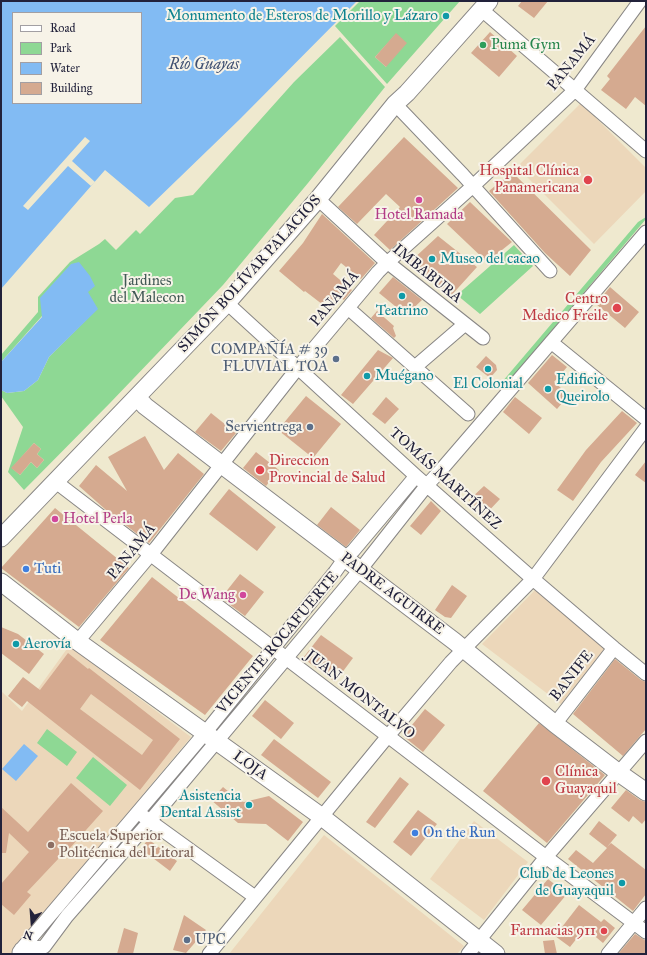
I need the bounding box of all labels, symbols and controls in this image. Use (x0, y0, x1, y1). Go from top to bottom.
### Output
place label: Monumento de Esteros de Morillo y Lázaro (166, 7, 438, 25)
marker: Monumento de Esteros de Morillo y Lázaro (441, 11, 451, 21)
legend (12, 12, 142, 104)
text: Road (50, 21, 76, 35)
street label: PANAMÁ (544, 31, 600, 95)
place label: Puma Gym (491, 36, 560, 54)
marker: Puma Gym (478, 40, 488, 50)
text: Park (50, 41, 72, 55)
water label: Río Guayas (169, 55, 239, 75)
text: Water (50, 61, 80, 75)
text: Building (50, 81, 92, 95)
place label: Hospital Clínica Panamericana (479, 162, 579, 197)
marker: Hospital Clínica Panamericana (582, 174, 594, 186)
street label: SIMÓN BOLÍVAR PALACIOS (174, 192, 326, 356)
marker: Hotel Ramada (414, 195, 424, 205)
place label: Hotel Ramada (374, 206, 464, 224)
street label: IMBABURA (389, 241, 465, 307)
place label: Museo del cacao (440, 250, 540, 268)
marker: Museo del cacao (427, 254, 437, 264)
street label: PANAMÁ (307, 268, 363, 330)
park label: Jardines del Malecon (109, 272, 185, 307)
place label: Centro Medico Freile (522, 290, 608, 325)
marker: Teatrino (397, 291, 407, 301)
place label: Teatrino (376, 302, 428, 320)
marker: Centro Medico Freile (611, 302, 623, 314)
place label: COMPAÑÍA # 39 FLUVIAL TOA (211, 341, 328, 376)
marker: COMPAÑÍA # 39 FLUVIAL TOA (331, 354, 341, 364)
marker: El Colonial (483, 364, 493, 374)
place label: Muégano (375, 367, 434, 385)
marker: Muégano (362, 371, 372, 381)
place label: Edificio Queirolo (556, 371, 610, 406)
place label: El Colonial (453, 375, 523, 393)
marker: Edificio Queirolo (543, 384, 553, 394)
place label: Servientrega (225, 418, 302, 436)
marker: Servientrega (305, 422, 315, 432)
street label: TOMÁS MARTÍNEZ (385, 424, 505, 534)
place label: Direccion Provincial de Salud (269, 452, 386, 487)
marker: Direccion Provincial de Salud (254, 464, 266, 476)
place label: Hotel Perla (63, 510, 133, 528)
marker: Hotel Perla (50, 514, 60, 524)
street label: PANAMÁ (104, 520, 160, 584)
street label: PADRE AGUIRRE (337, 549, 447, 639)
place label: Tuti (34, 560, 61, 578)
marker: Tuti (21, 564, 31, 574)
street label: VICENTE ROCAFUERTE (213, 568, 343, 718)
place label: De Wang (179, 586, 235, 604)
marker: De Wang (238, 590, 248, 600)
place label: Aerovía (24, 635, 71, 653)
marker: Aerovía (11, 639, 21, 649)
street label: JUAN MONTALVO (302, 647, 418, 743)
street label: BANIFE (547, 647, 597, 705)
street label: LOJA (229, 747, 271, 785)
place label: Clínica Guayaquil (555, 763, 617, 798)
marker: Clínica Guayaquil (540, 775, 552, 787)
place label: Asistencia Dental Assist (160, 787, 241, 822)
marker: Asistencia Dental Assist (244, 800, 254, 810)
place label: On the Run (423, 824, 495, 842)
place label: Escuela Superior Politécnica del Litoral (59, 827, 194, 862)
marker: On the Run (410, 828, 420, 838)
marker: Escuela Superior Politécnica del Litoral (46, 840, 56, 850)
place label: Club de Leones de Guayaquil (519, 865, 614, 900)
marker: Club de Leones de Guayaquil (617, 878, 627, 888)
north arrow (12, 903, 52, 943)
place label: Farmacias 911 (510, 922, 596, 940)
marker: Farmacias 911 (599, 926, 609, 936)
text: N (22, 927, 35, 943)
place label: UPC (195, 931, 226, 949)
marker: UPC (182, 935, 192, 945)

